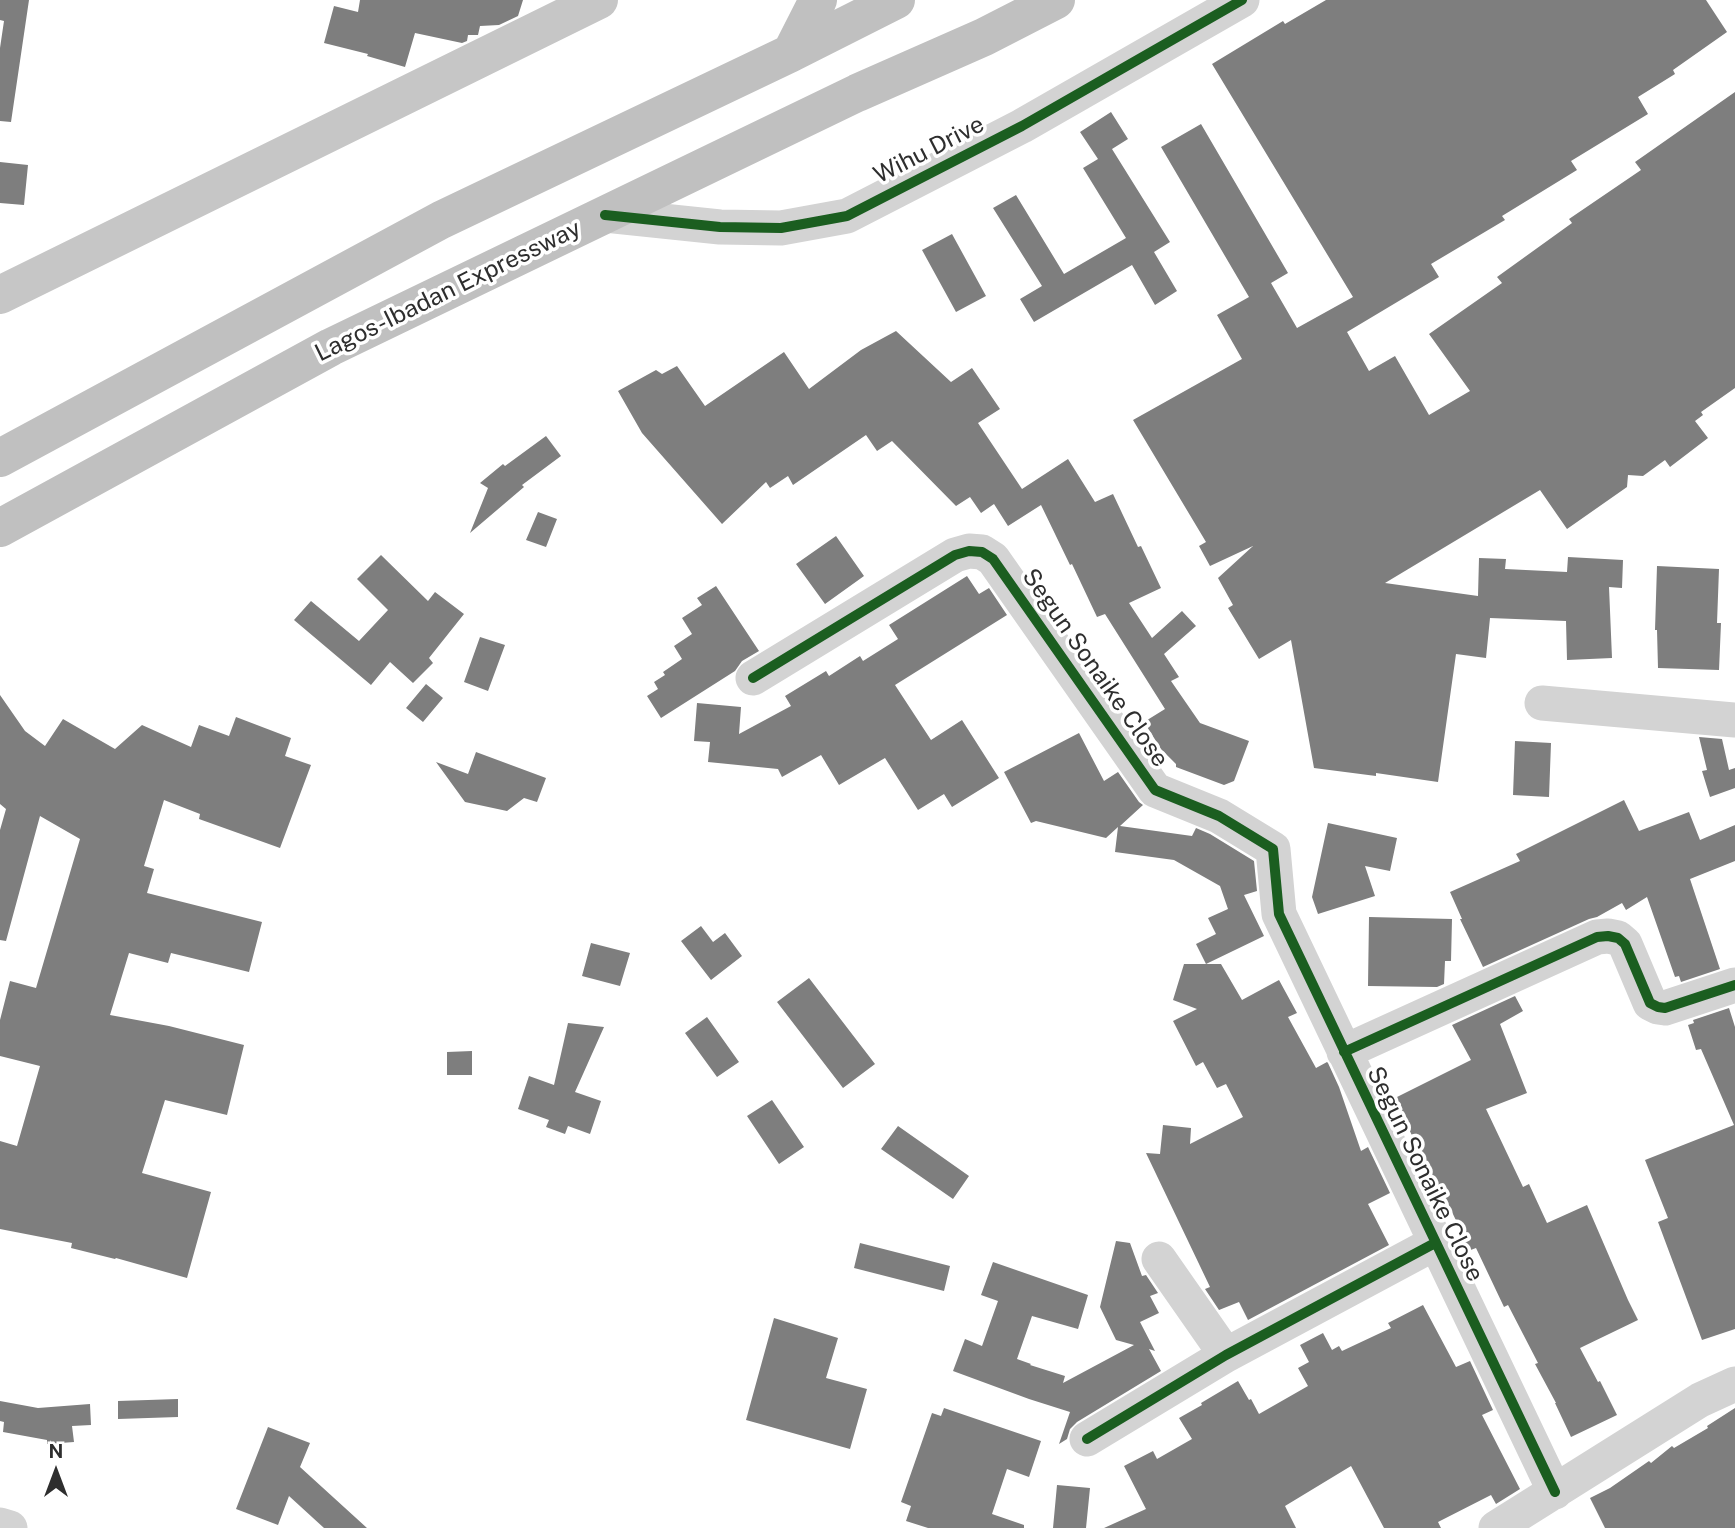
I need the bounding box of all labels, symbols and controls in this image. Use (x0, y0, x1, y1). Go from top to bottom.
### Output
street label: Wihu Drive (869, 110, 989, 190)
street label: Lagos-Ibadan Expressway (311, 214, 585, 368)
street label: Segun Sonaike Close (1016, 563, 1174, 773)
street label: Segun Sonaike Close (1360, 1062, 1490, 1286)
north arrow (21, 1437, 91, 1507)
text: N (49, 1440, 63, 1462)

